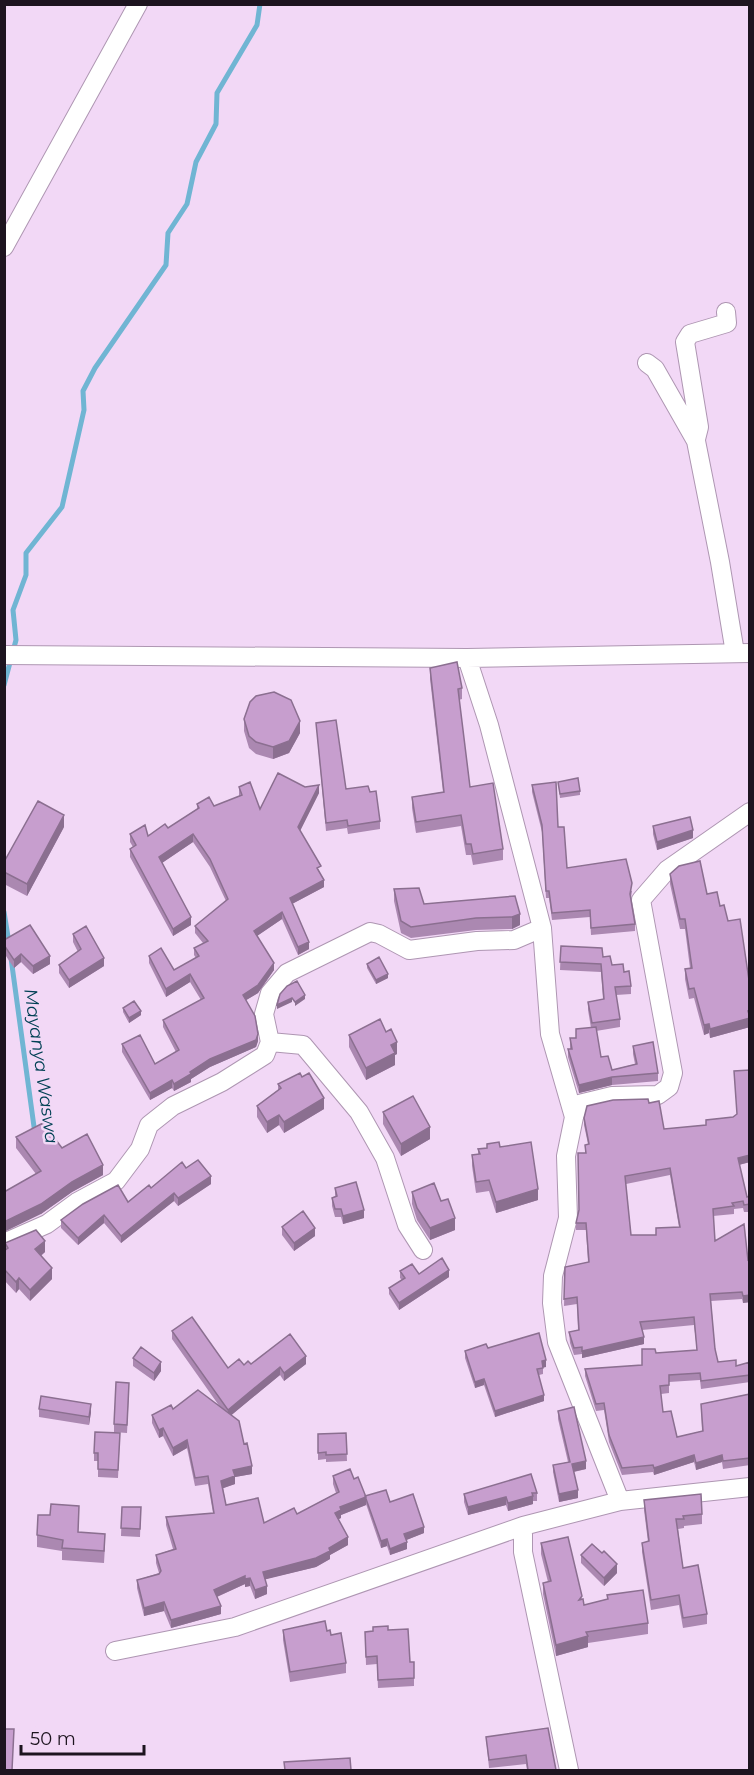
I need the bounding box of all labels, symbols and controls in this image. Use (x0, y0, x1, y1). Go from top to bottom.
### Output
water label: Mayanya Waswa (19, 987, 63, 1145)
scale bar (21, 1718, 144, 1756)
text: 50 m (30, 1728, 76, 1750)

